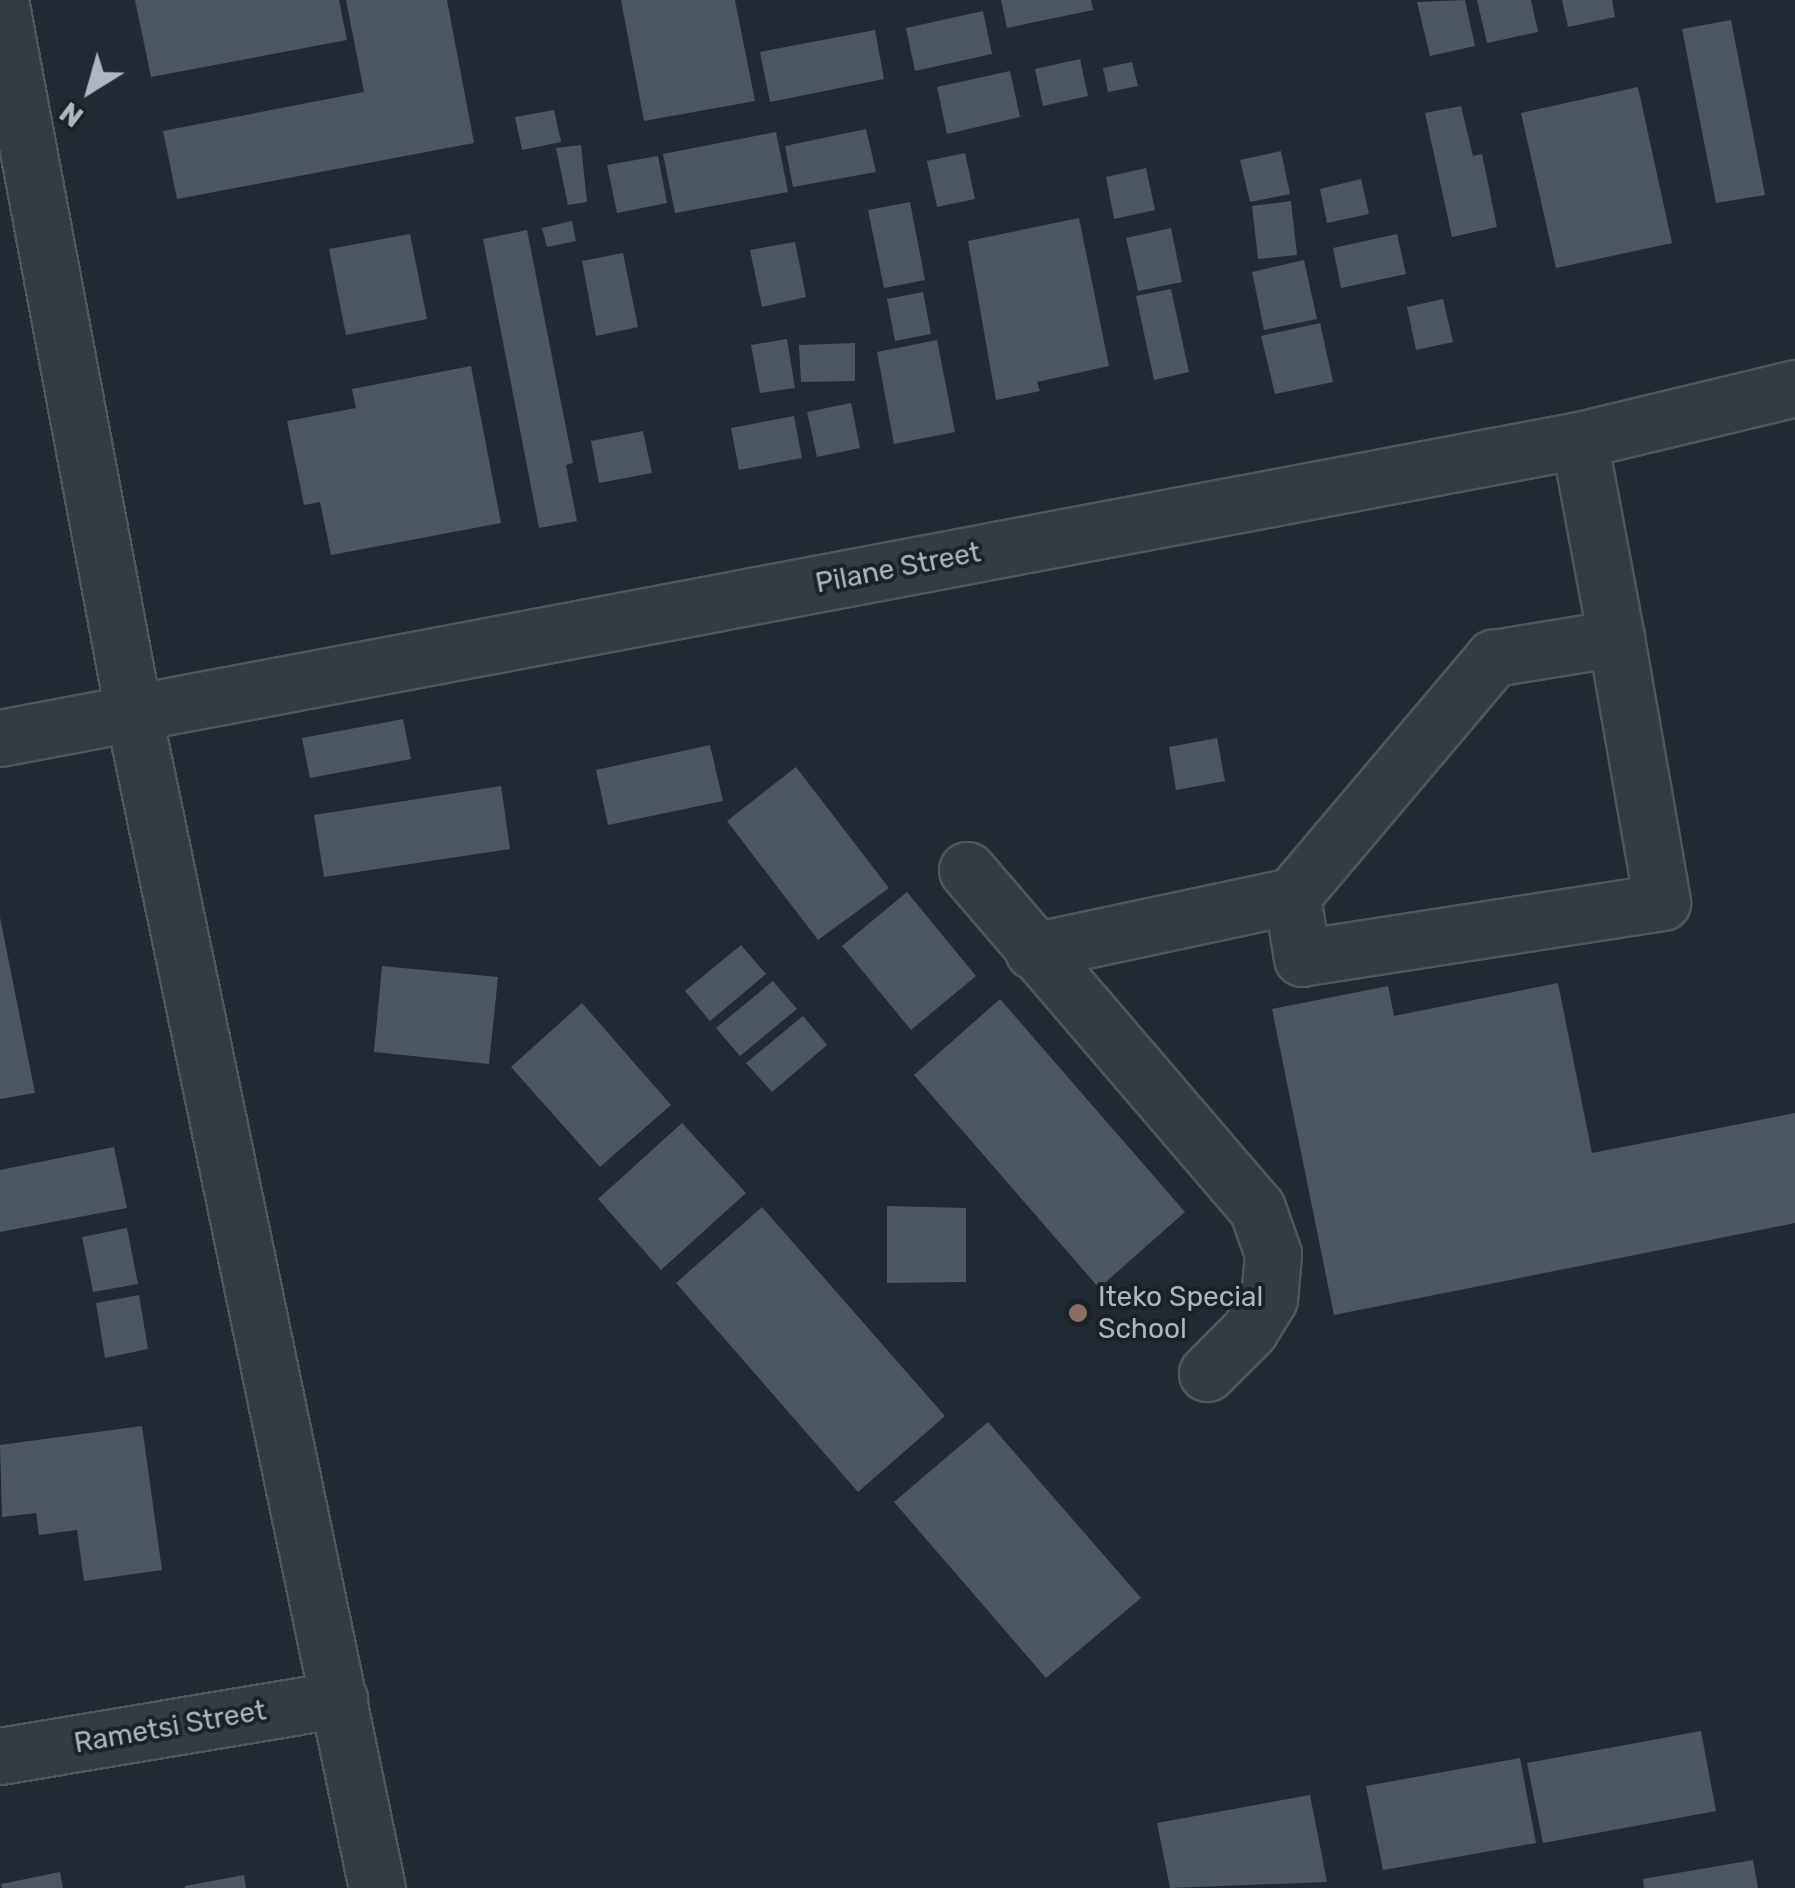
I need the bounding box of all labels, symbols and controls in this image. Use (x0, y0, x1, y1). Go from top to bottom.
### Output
north arrow (40, 40, 140, 140)
text: N (54, 95, 90, 134)
street label: Pilane Street (813, 536, 983, 600)
place label: Iteko Special School (1098, 1280, 1263, 1346)
marker: Iteko Special School (1067, 1302, 1089, 1324)
street label: Rametsi Street (72, 1694, 268, 1760)

